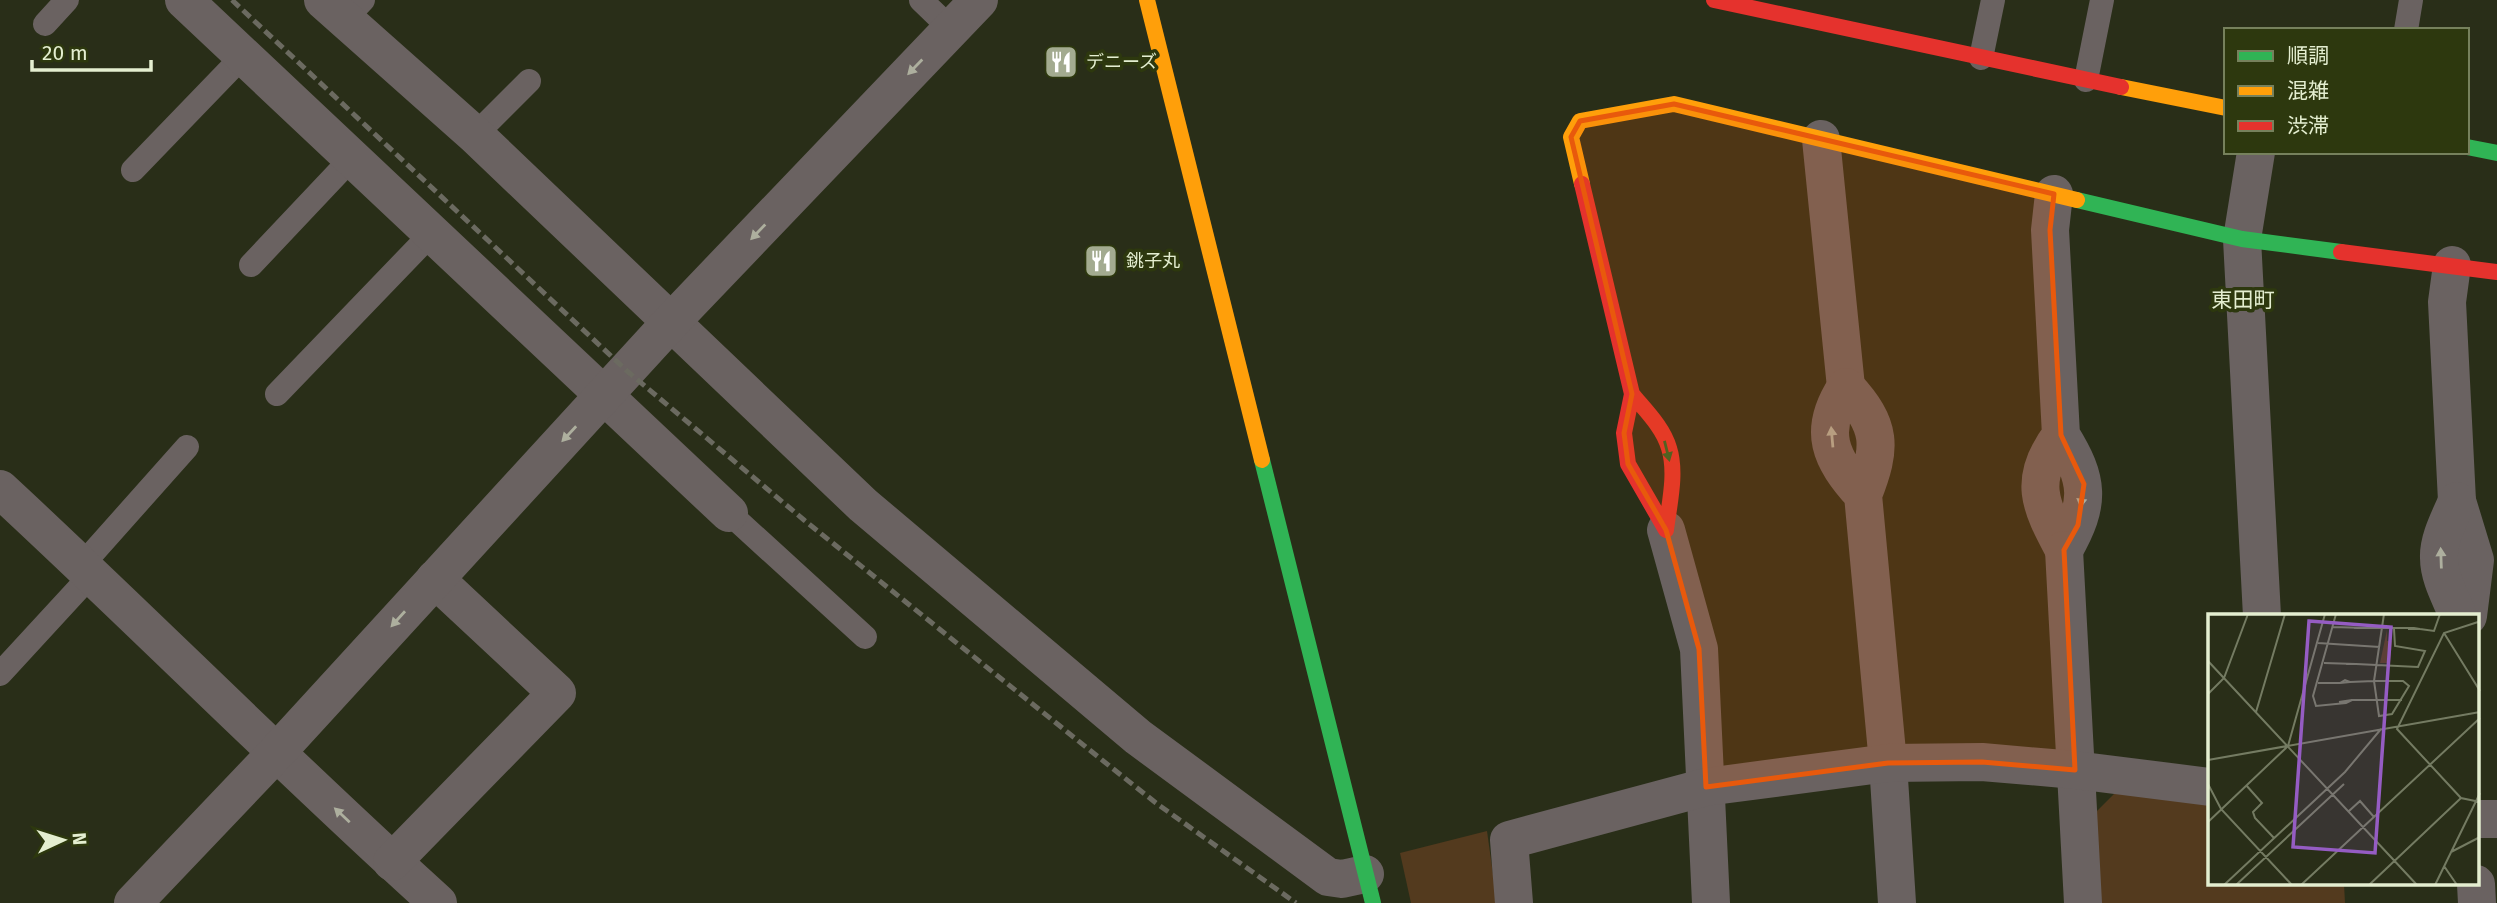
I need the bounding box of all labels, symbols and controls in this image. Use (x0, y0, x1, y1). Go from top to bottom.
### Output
scale bar (32, 28, 150, 72)
legend (2224, 28, 2469, 154)
text: 20 m (42, 40, 88, 66)
restaurant icon: デニーズ (1042, 43, 1080, 81)
text: 順調 (2287, 43, 2329, 69)
place label: デニーズ (1086, 51, 1157, 73)
one-way arrow (907, 58, 923, 75)
text: 混雑 (2287, 78, 2329, 104)
text: 渋滞 (2287, 113, 2329, 139)
one-way arrow (750, 223, 766, 240)
restaurant icon: 銚子丸 (1082, 242, 1120, 280)
place label: 銚子丸 (1126, 250, 1180, 272)
district label: 東田町 (2212, 287, 2275, 313)
one-way arrow (561, 425, 577, 443)
one-way arrow (1826, 426, 1837, 448)
one-way arrow (1662, 441, 1673, 463)
one-way arrow (2077, 486, 2088, 508)
one-way arrow (2436, 547, 2447, 569)
one-way arrow (391, 610, 407, 627)
inset map (2208, 614, 2480, 886)
north arrow (28, 805, 98, 875)
one-way arrow (334, 808, 351, 824)
text: N (68, 832, 91, 846)

